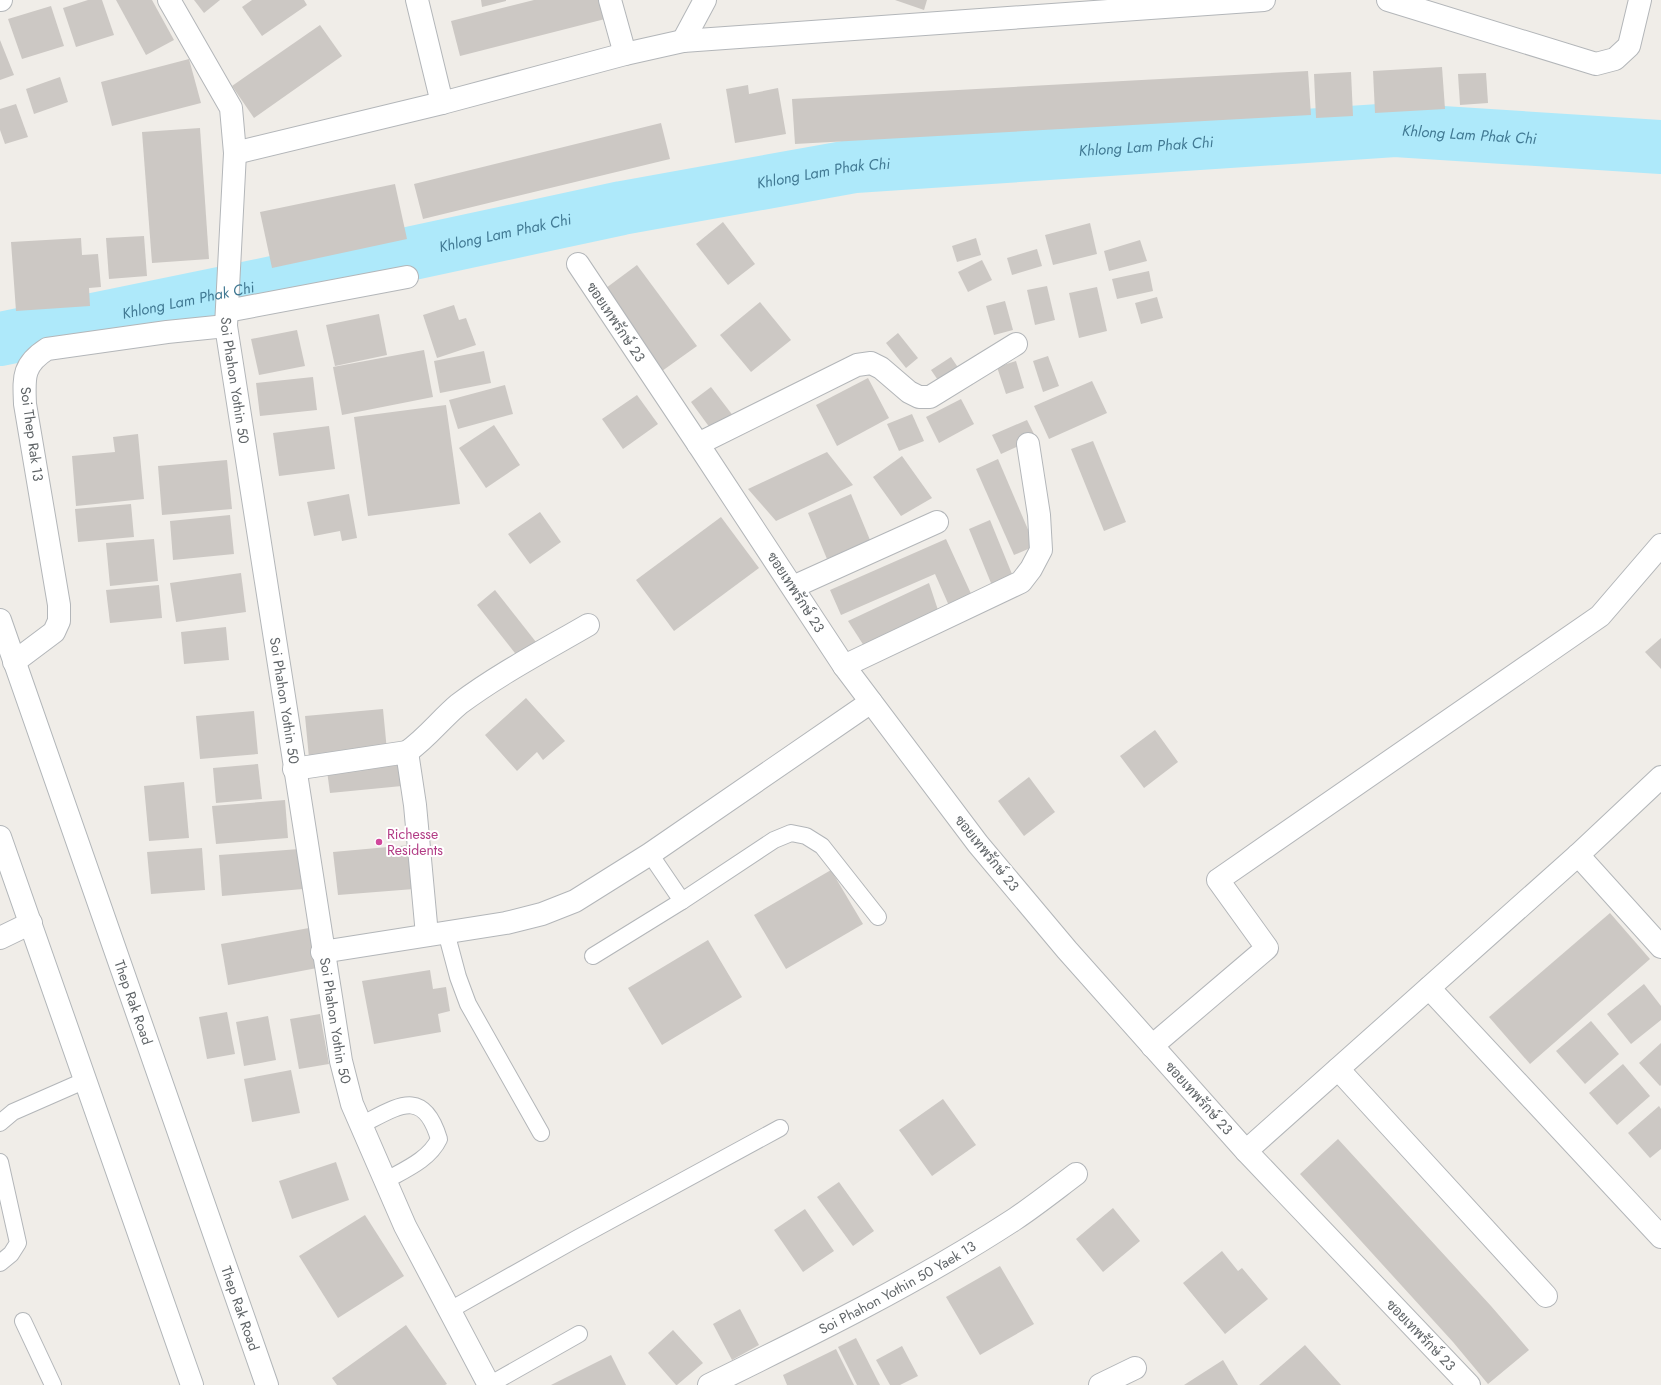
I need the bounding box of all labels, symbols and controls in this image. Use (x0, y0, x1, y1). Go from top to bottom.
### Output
water label: Khlong Lam Phak Chi (1401, 119, 1537, 150)
water label: Khlong Lam Phak Chi (1078, 131, 1214, 162)
water label: Khlong Lam Phak Chi (755, 153, 891, 195)
water label: Khlong Lam Phak Chi (437, 208, 573, 258)
water label: Khlong Lam Phak Chi (120, 276, 256, 325)
street label: ซอยเทพรักษ์ 23 (582, 278, 650, 366)
street label: Soi Phahon Yothin 50 (216, 317, 254, 445)
street label: Soi Thep Rak 13 (15, 385, 49, 483)
street label: ซอยเทพรักษ์ 23 (762, 548, 830, 637)
street label: Soi Phahon Yothin 50 (265, 636, 304, 765)
street label: ซอยเทพรักษ์ 23 (950, 811, 1024, 896)
place label: Richesse Residents (387, 824, 443, 860)
marker: Richesse Residents (374, 837, 384, 847)
street label: Soi Phahon Yothin 50 (315, 956, 356, 1086)
street label: Thep Rak Road (109, 957, 157, 1047)
street label: ซอยเทพรักษ์ 23 (1161, 1057, 1238, 1139)
street label: Soi Phahon Yothin 50 Yaek 13 (815, 1236, 980, 1339)
street label: Thep Rak Road (216, 1263, 264, 1353)
street label: ซอยเทพรักษ์ 23 (1382, 1295, 1461, 1376)

